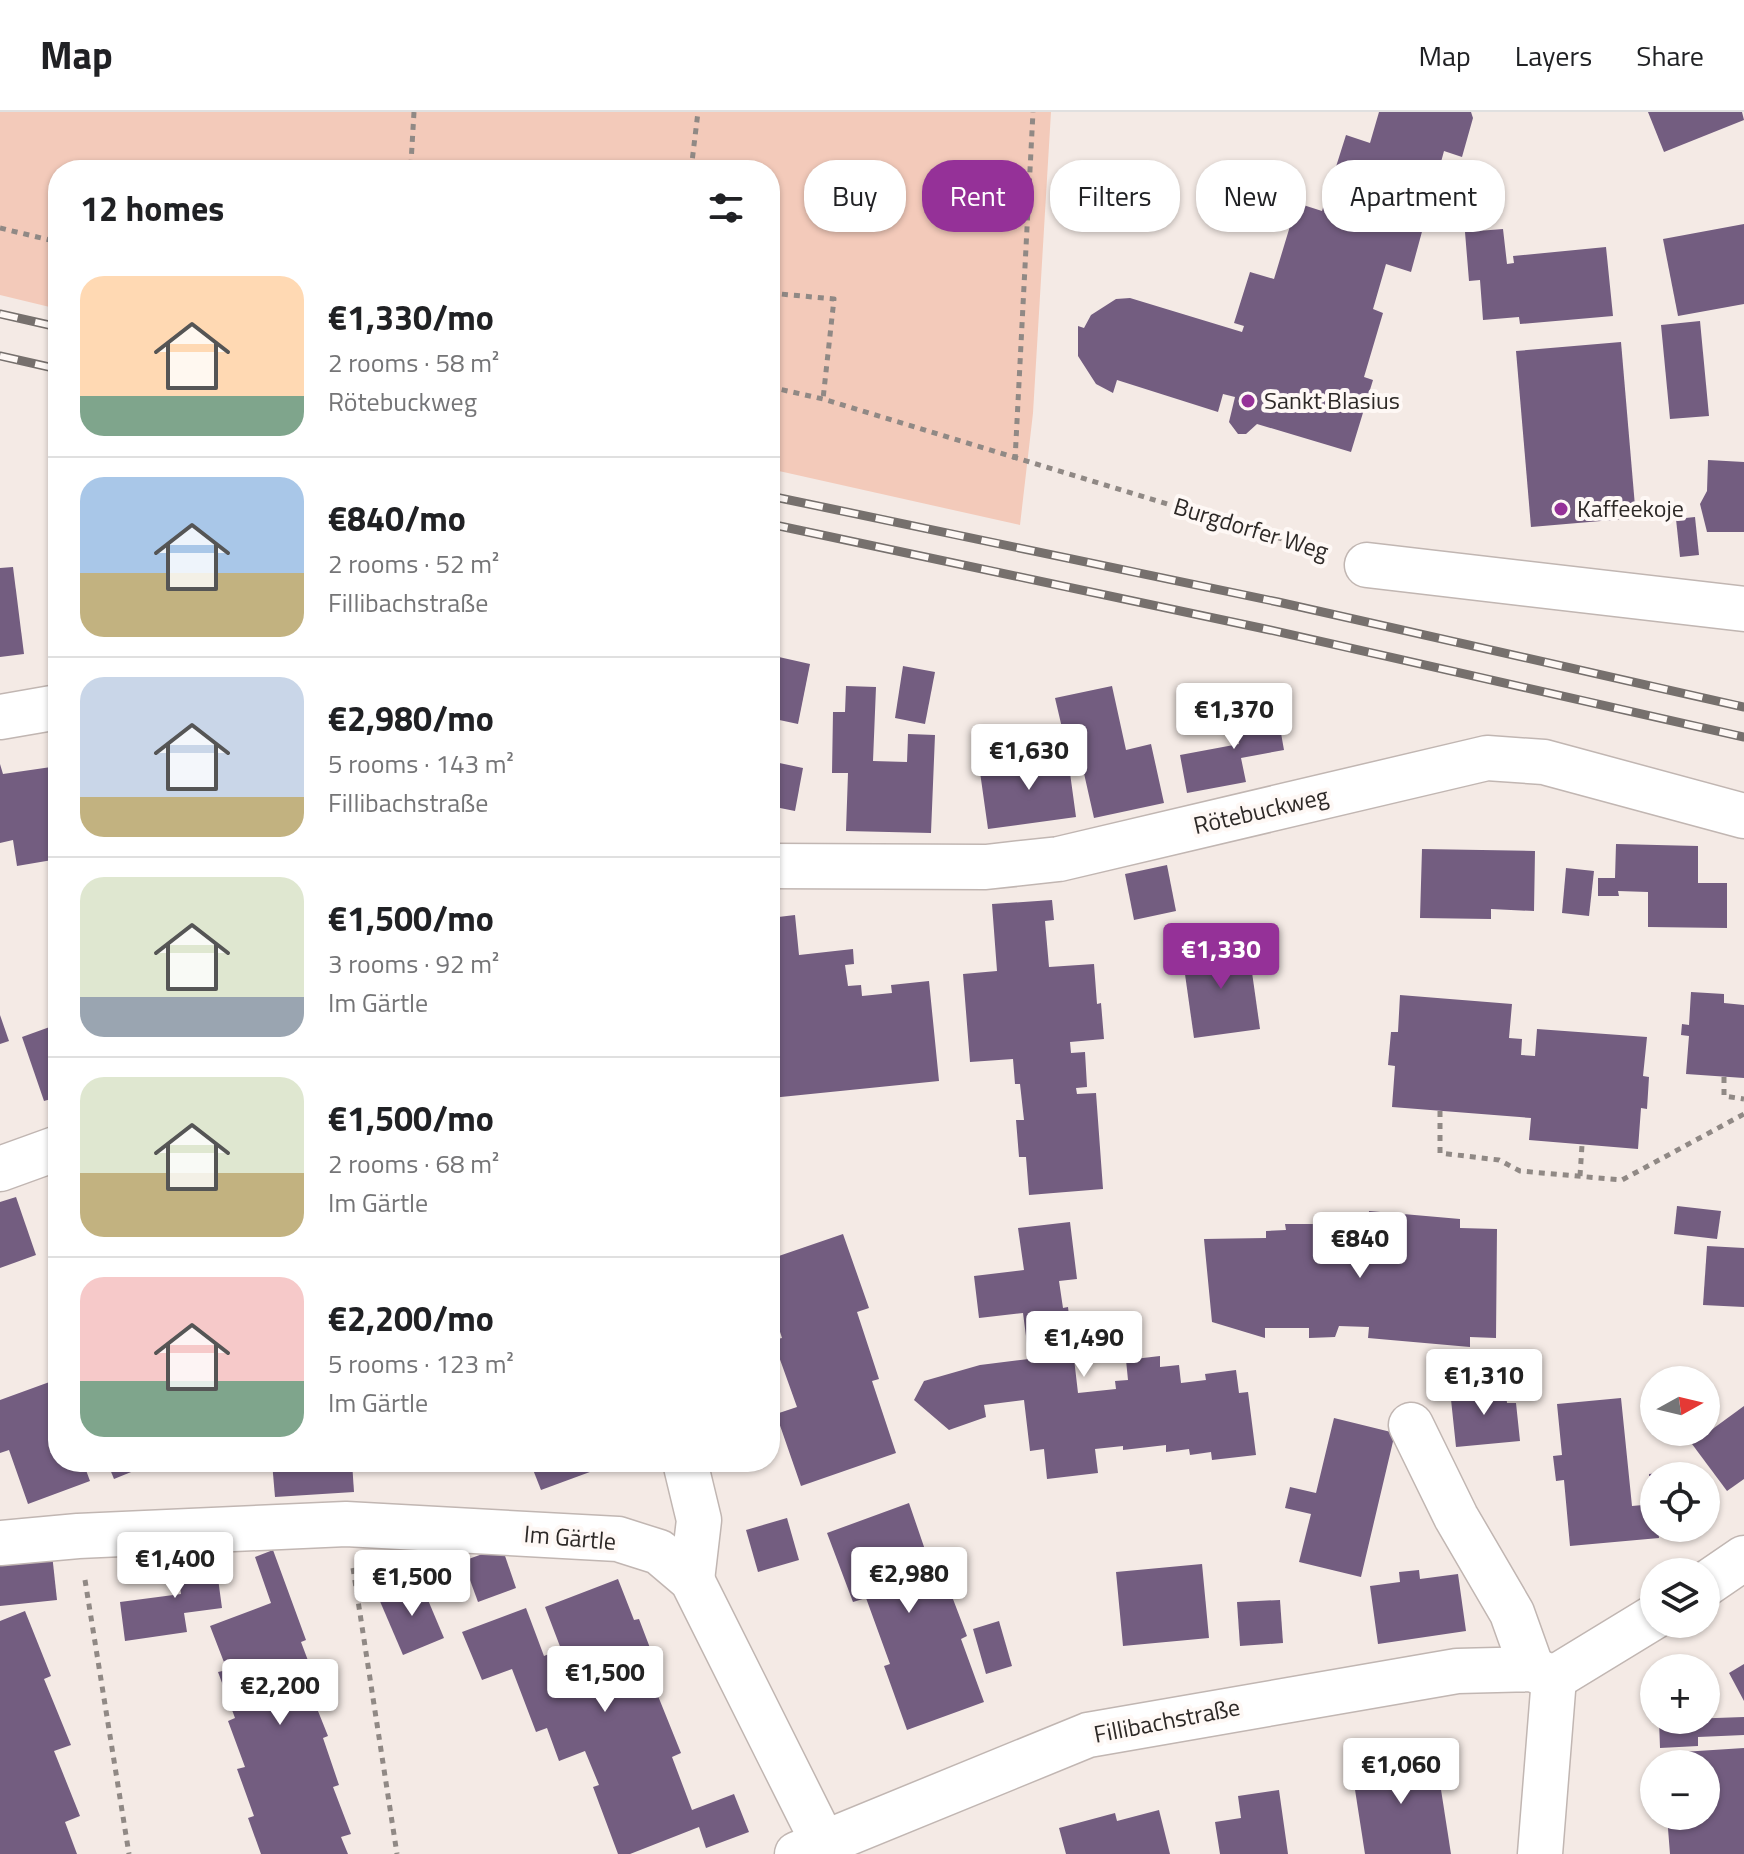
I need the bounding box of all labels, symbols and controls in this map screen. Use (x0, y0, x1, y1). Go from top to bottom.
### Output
text: Map (40, 26, 113, 84)
text: Map (1418, 34, 1471, 77)
text: Layers (1515, 34, 1592, 77)
text: Share (1636, 34, 1704, 77)
chip: Buy (804, 160, 906, 232)
chip: Rent (922, 160, 1034, 232)
chip: Filters (1050, 160, 1180, 232)
chip: New (1196, 160, 1306, 232)
chip: Apartment (1322, 160, 1505, 232)
text: 12 homes (80, 182, 224, 234)
icon: filters (704, 186, 748, 230)
text: €1,330/mo (328, 291, 494, 343)
icon: home (144, 308, 240, 404)
text: 2 rooms · 58 m² (328, 343, 499, 382)
text: Rötebuckweg (328, 382, 477, 421)
place label: Sankt Blasius (1264, 382, 1400, 418)
marker: Sankt Blasius (1239, 392, 1257, 410)
street label: Burgdorfer Weg (1169, 487, 1333, 569)
place label: Kaffeekoje (1577, 490, 1684, 526)
text: €840/mo (328, 492, 466, 544)
marker: Kaffeekoje (1552, 500, 1570, 518)
icon: home (144, 509, 240, 605)
text: 2 rooms · 52 m² (328, 544, 499, 583)
text: Fillibachstraße (328, 583, 488, 622)
pin: €1,370 (1169, 683, 1299, 751)
text: €1,370 (1194, 689, 1274, 728)
text: €2,980/mo (328, 692, 494, 744)
icon: home (144, 709, 240, 805)
pin: €1,630 (964, 724, 1094, 792)
text: €1,630 (989, 730, 1069, 769)
text: 5 rooms · 143 m² (328, 744, 514, 783)
street label: Rötebuckweg (1190, 777, 1332, 843)
text: Fillibachstraße (328, 783, 488, 822)
text: €1,500/mo (328, 892, 494, 944)
icon: home (144, 909, 240, 1005)
pin: €1,330 (1156, 923, 1286, 991)
text: €1,330 (1181, 929, 1261, 968)
text: 3 rooms · 92 m² (328, 944, 499, 983)
text: Im Gärtle (328, 983, 428, 1022)
text: €1,500/mo (328, 1092, 494, 1144)
icon: home (144, 1109, 240, 1205)
text: 2 rooms · 68 m² (328, 1144, 499, 1183)
text: Im Gärtle (328, 1183, 428, 1222)
pin: €840 (1313, 1212, 1407, 1280)
text: €840 (1331, 1218, 1389, 1257)
text: €2,200/mo (328, 1292, 494, 1344)
icon: home (144, 1309, 240, 1405)
pin: €1,490 (1019, 1311, 1149, 1379)
text: €1,490 (1044, 1317, 1124, 1356)
text: 5 rooms · 123 m² (328, 1344, 514, 1383)
pin: €1,310 (1419, 1349, 1549, 1417)
text: €1,310 (1444, 1355, 1524, 1394)
north arrow (1640, 1366, 1720, 1446)
map controls (1640, 1366, 1720, 1830)
text: Im Gärtle (328, 1383, 428, 1422)
button: locate (1640, 1462, 1720, 1542)
street label: Im Gärtle (522, 1515, 618, 1559)
pin: €1,400 (110, 1532, 240, 1600)
text: €1,400 (135, 1538, 215, 1577)
pin: €2,980 (844, 1547, 974, 1615)
pin: €1,500 (347, 1550, 477, 1618)
text: €2,980 (869, 1553, 949, 1592)
text: €1,500 (372, 1556, 452, 1595)
button: layers (1640, 1558, 1720, 1638)
pin: €1,500 (540, 1646, 670, 1714)
text: €1,500 (565, 1652, 645, 1691)
button: + (1640, 1654, 1720, 1734)
pin: €2,200 (215, 1659, 345, 1727)
text: €2,200 (240, 1665, 320, 1704)
street label: Fillibachstraße (1091, 1688, 1243, 1752)
pin: €1,060 (1336, 1738, 1466, 1806)
text: €1,060 (1361, 1744, 1441, 1783)
button: − (1640, 1750, 1720, 1830)

